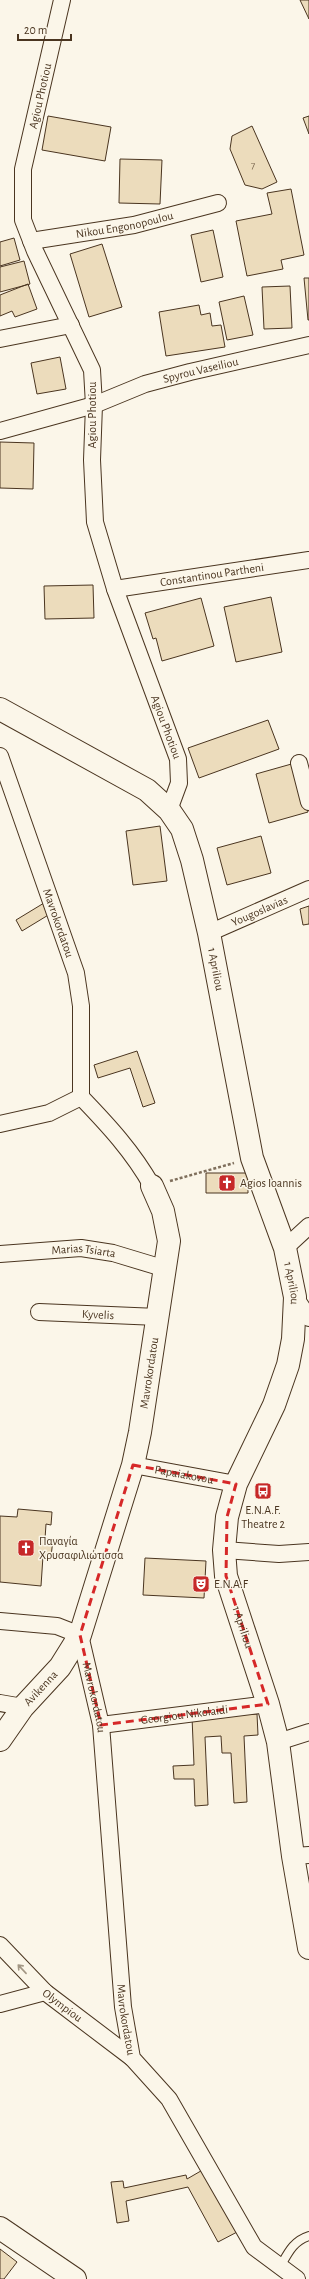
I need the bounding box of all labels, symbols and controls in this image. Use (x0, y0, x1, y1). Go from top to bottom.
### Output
scale bar (18, 16, 71, 42)
text: 20 m (24, 24, 47, 36)
street label: Agiou Photiou (27, 62, 53, 130)
house number: 7 (251, 161, 255, 171)
street label: Nikou Engonopoulou (75, 209, 175, 240)
street label: Spyrou Vaseiliou (162, 355, 239, 385)
street label: Agiou Photiou (86, 382, 98, 448)
street label: Constantinou Partheni (159, 561, 265, 588)
street label: Agiou Photiou (149, 694, 183, 761)
street label: Mavrokordatou (41, 887, 76, 959)
street label: Yougoslavias (229, 893, 289, 928)
street label: 1 Apriliou (206, 947, 226, 992)
church icon: Agios Ioannis (217, 1173, 237, 1193)
place label: Agios Ioannis (240, 1177, 302, 1189)
street label: Marias Tsiarta (51, 1242, 117, 1259)
street label: 1 Apriliou (282, 1261, 301, 1305)
street label: Kyvelis (82, 1308, 114, 1321)
street label: Mavrokordatou (138, 1336, 160, 1409)
street label: Papaiakovou (154, 1463, 215, 1486)
bus stop icon: E.N.A.F. Theatre 2 (253, 1481, 273, 1501)
place label: E.N.A.F. Theatre 2 (241, 1504, 285, 1530)
place label: Παναγία Χρυσαφιλιώτισσα (39, 1535, 123, 1561)
church icon: Παναγία Χρυσαφιλιώτισσα (16, 1538, 36, 1558)
theatre icon: E.N.A.F (191, 1574, 211, 1594)
place label: E.N.A.F (214, 1578, 249, 1590)
street label: 1 Apriliou (230, 1605, 255, 1650)
street label: Mavrokordatou (81, 1661, 108, 1733)
street label: Avikenna (21, 1668, 60, 1708)
street label: Georgiou Nikolaidi (140, 1703, 229, 1726)
one-way arrow (18, 1963, 27, 1974)
street label: Mavrokordatou (115, 1983, 137, 2056)
street label: Olympiou (40, 1986, 85, 2024)

